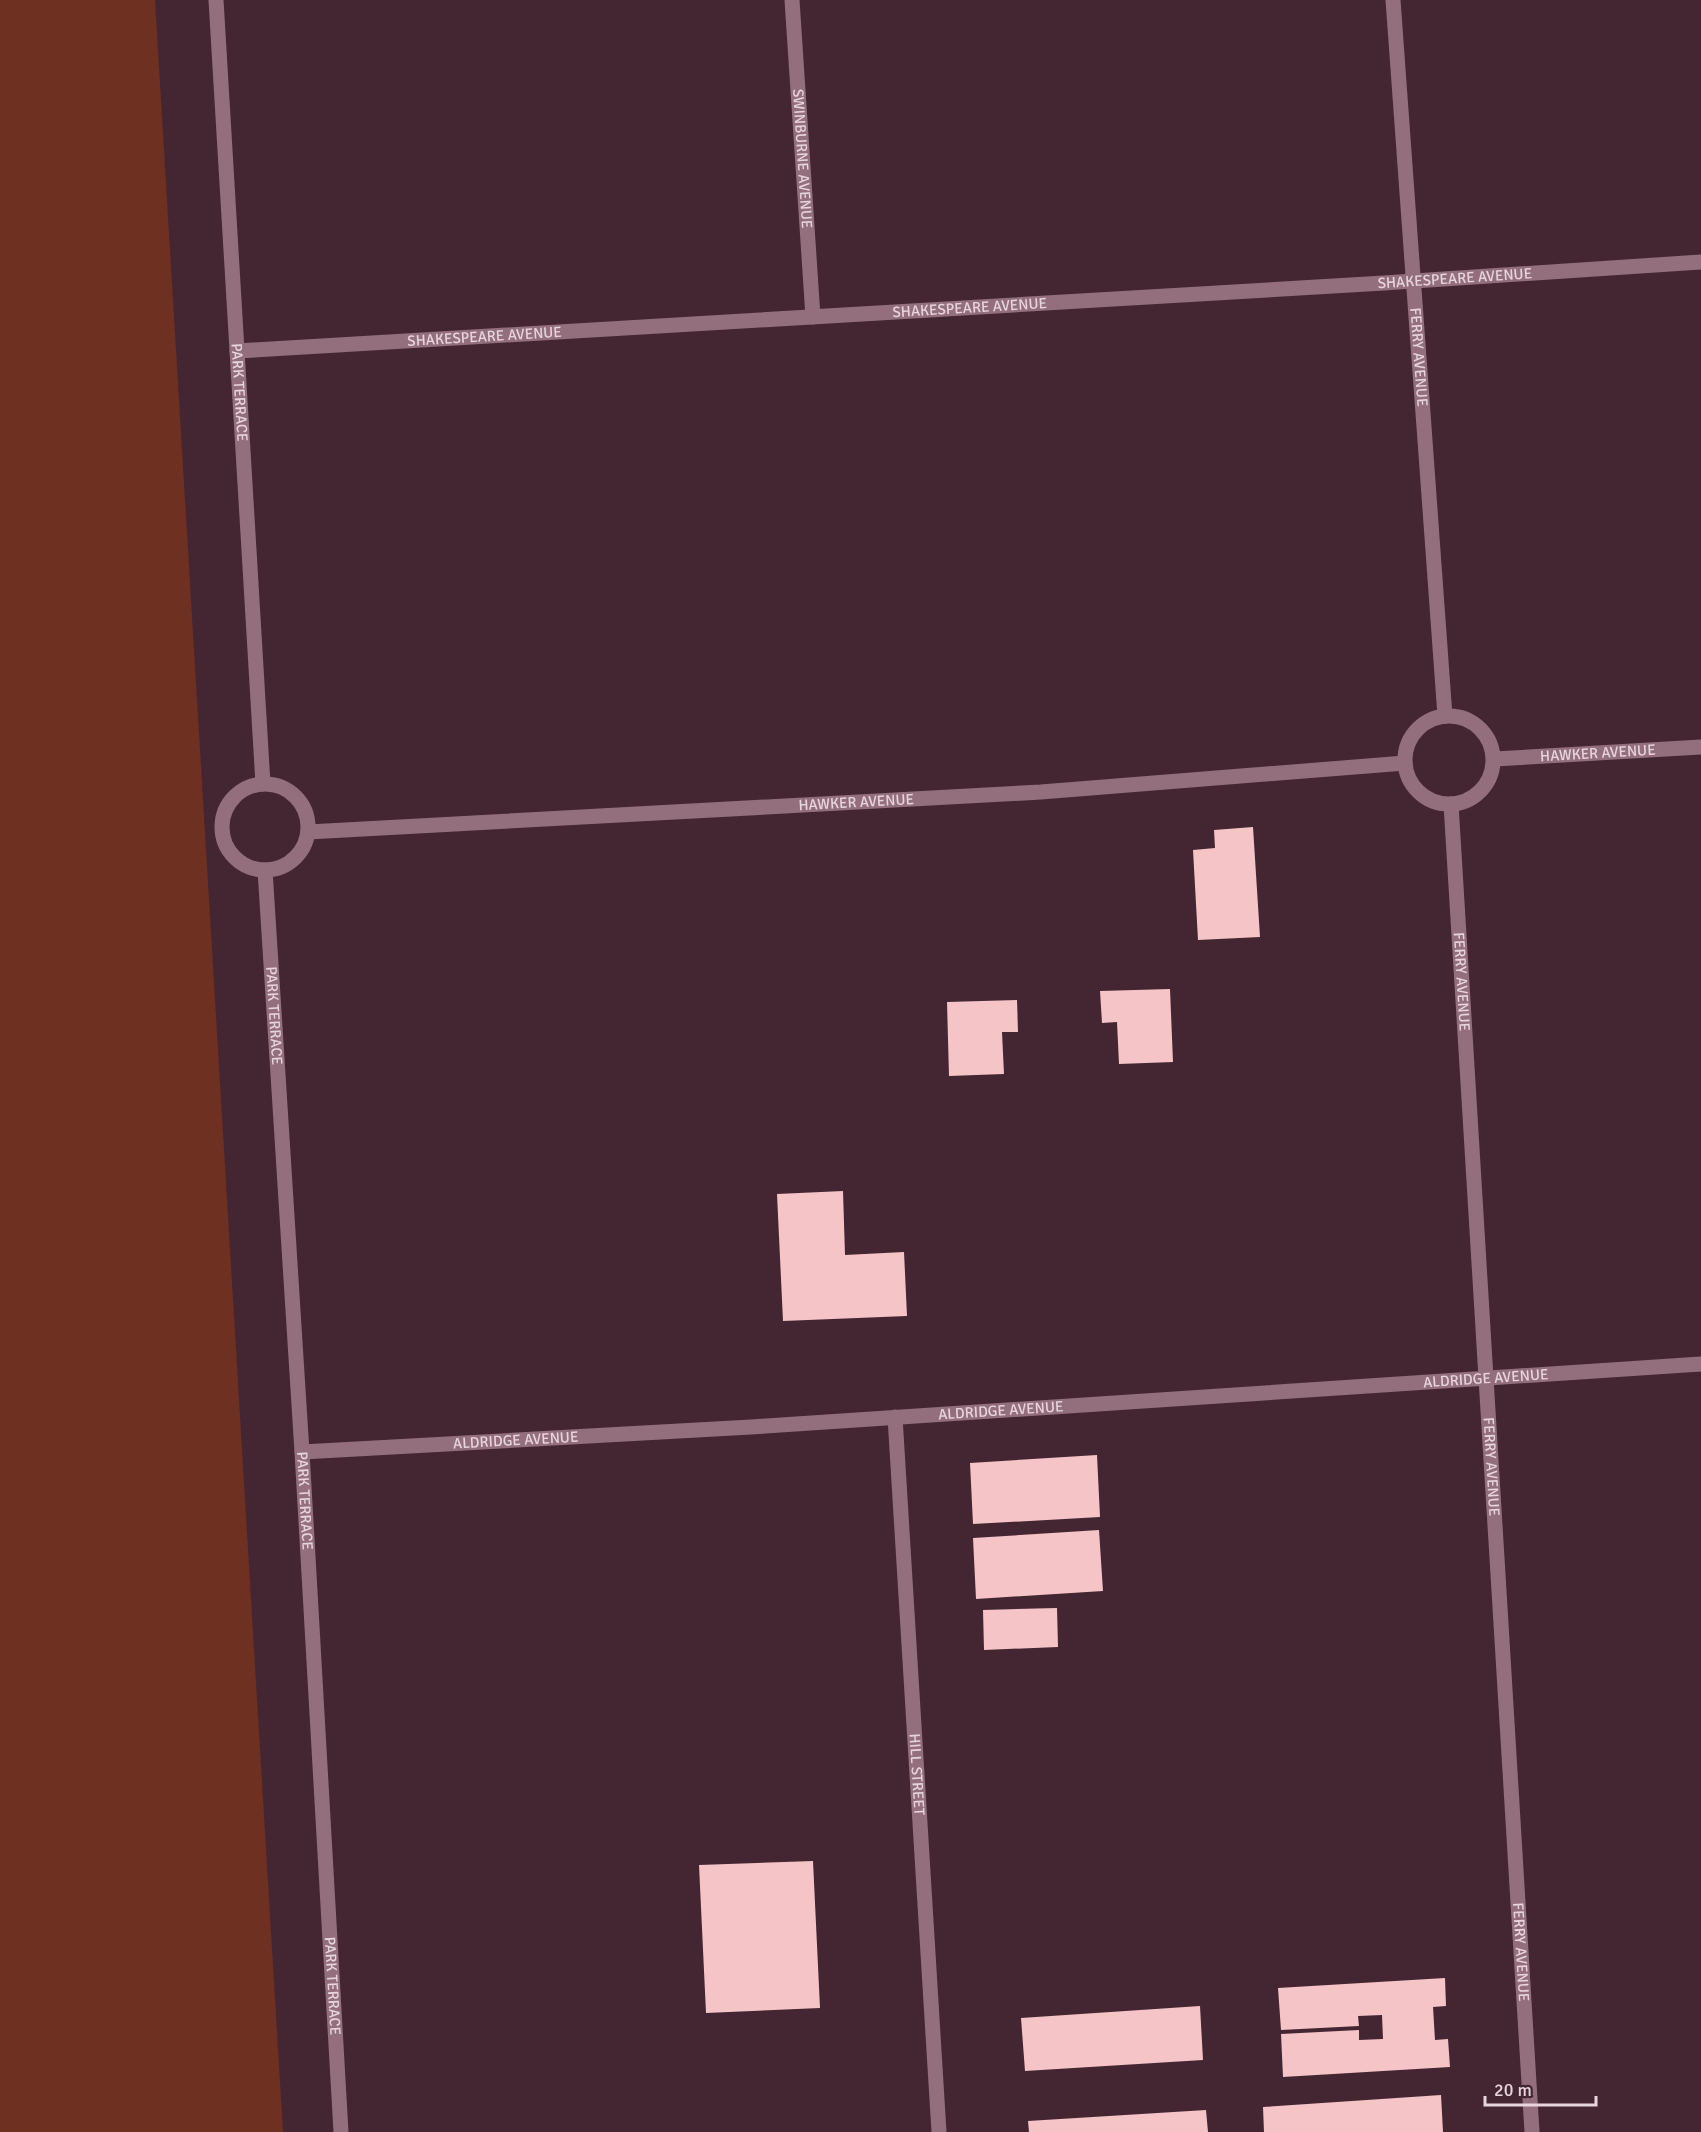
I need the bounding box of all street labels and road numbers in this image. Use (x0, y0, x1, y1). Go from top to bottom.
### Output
street label: SWINBURNE AVENUE (789, 88, 816, 229)
street label: SHAKESPEARE AVENUE (1377, 264, 1533, 292)
street label: SHAKESPEARE AVENUE (892, 294, 1048, 321)
street label: FERRY AVENUE (1406, 307, 1431, 407)
street label: SHAKESPEARE AVENUE (407, 323, 562, 350)
street label: PARK TERRACE (228, 343, 251, 442)
street label: HAWKER AVENUE (1540, 741, 1656, 765)
street label: HAWKER AVENUE (798, 790, 914, 814)
street label: FERRY AVENUE (1450, 932, 1474, 1032)
street label: PARK TERRACE (262, 966, 286, 1065)
street label: ALDRIDGE AVENUE (1422, 1365, 1549, 1391)
street label: ALDRIDGE AVENUE (938, 1397, 1064, 1424)
street label: FERRY AVENUE (1479, 1417, 1503, 1517)
street label: ALDRIDGE AVENUE (453, 1428, 579, 1453)
street label: PARK TERRACE (293, 1451, 317, 1550)
street label: HILL STREET (905, 1733, 929, 1816)
street label: FERRY AVENUE (1509, 1902, 1533, 2002)
street label: PARK TERRACE (321, 1936, 344, 2036)

